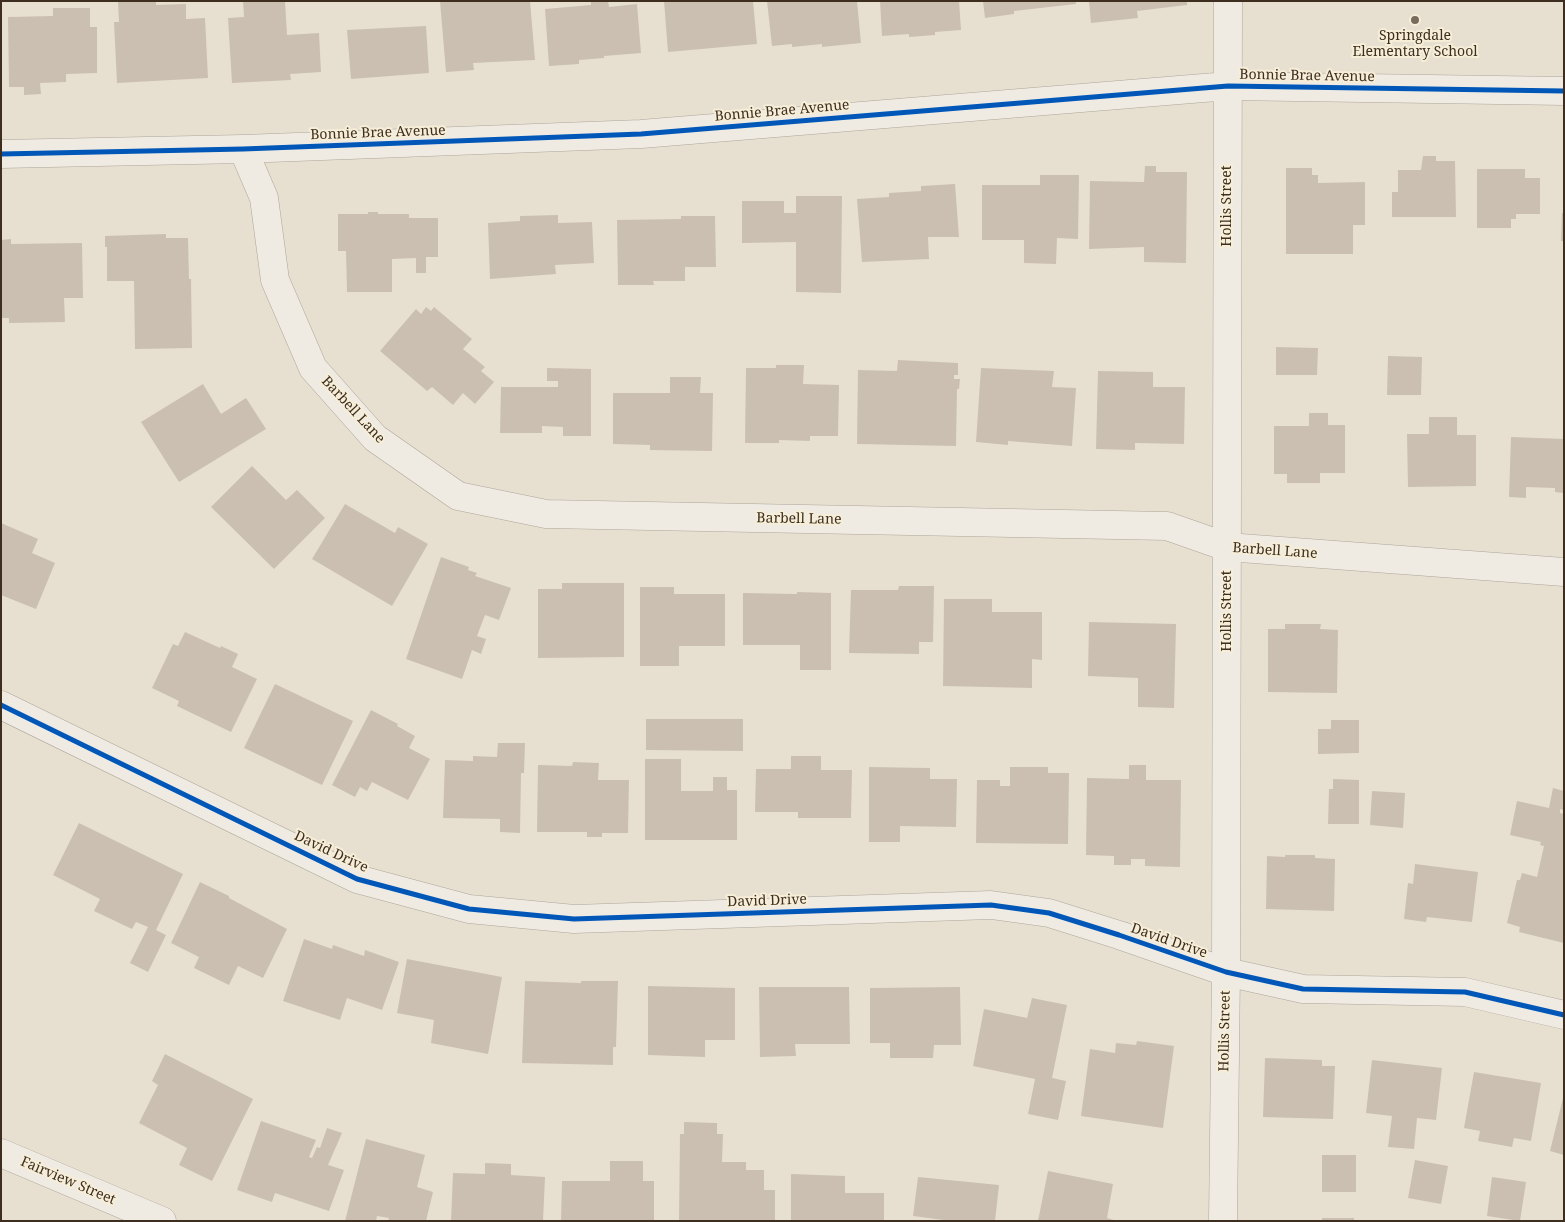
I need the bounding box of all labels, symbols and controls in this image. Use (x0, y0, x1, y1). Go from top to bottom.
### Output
marker: Springdale Elementary School (1409, 14, 1421, 26)
place label: Springdale Elementary School (1352, 28, 1478, 60)
street label: Bonnie Brae Avenue (1239, 66, 1375, 86)
street label: Bonnie Brae Avenue (714, 97, 850, 125)
street label: Bonnie Brae Avenue (310, 122, 446, 144)
street label: Hollis Street (1219, 165, 1235, 247)
street label: Barbell Lane (318, 373, 388, 447)
street label: Barbell Lane (756, 510, 842, 528)
street label: Barbell Lane (1232, 540, 1318, 562)
street label: Hollis Street (1219, 570, 1235, 652)
street label: David Drive (291, 828, 371, 876)
street label: David Drive (727, 891, 807, 911)
street label: David Drive (1129, 920, 1209, 962)
street label: Hollis Street (1216, 990, 1234, 1072)
street label: Fairview Street (18, 1153, 118, 1209)

